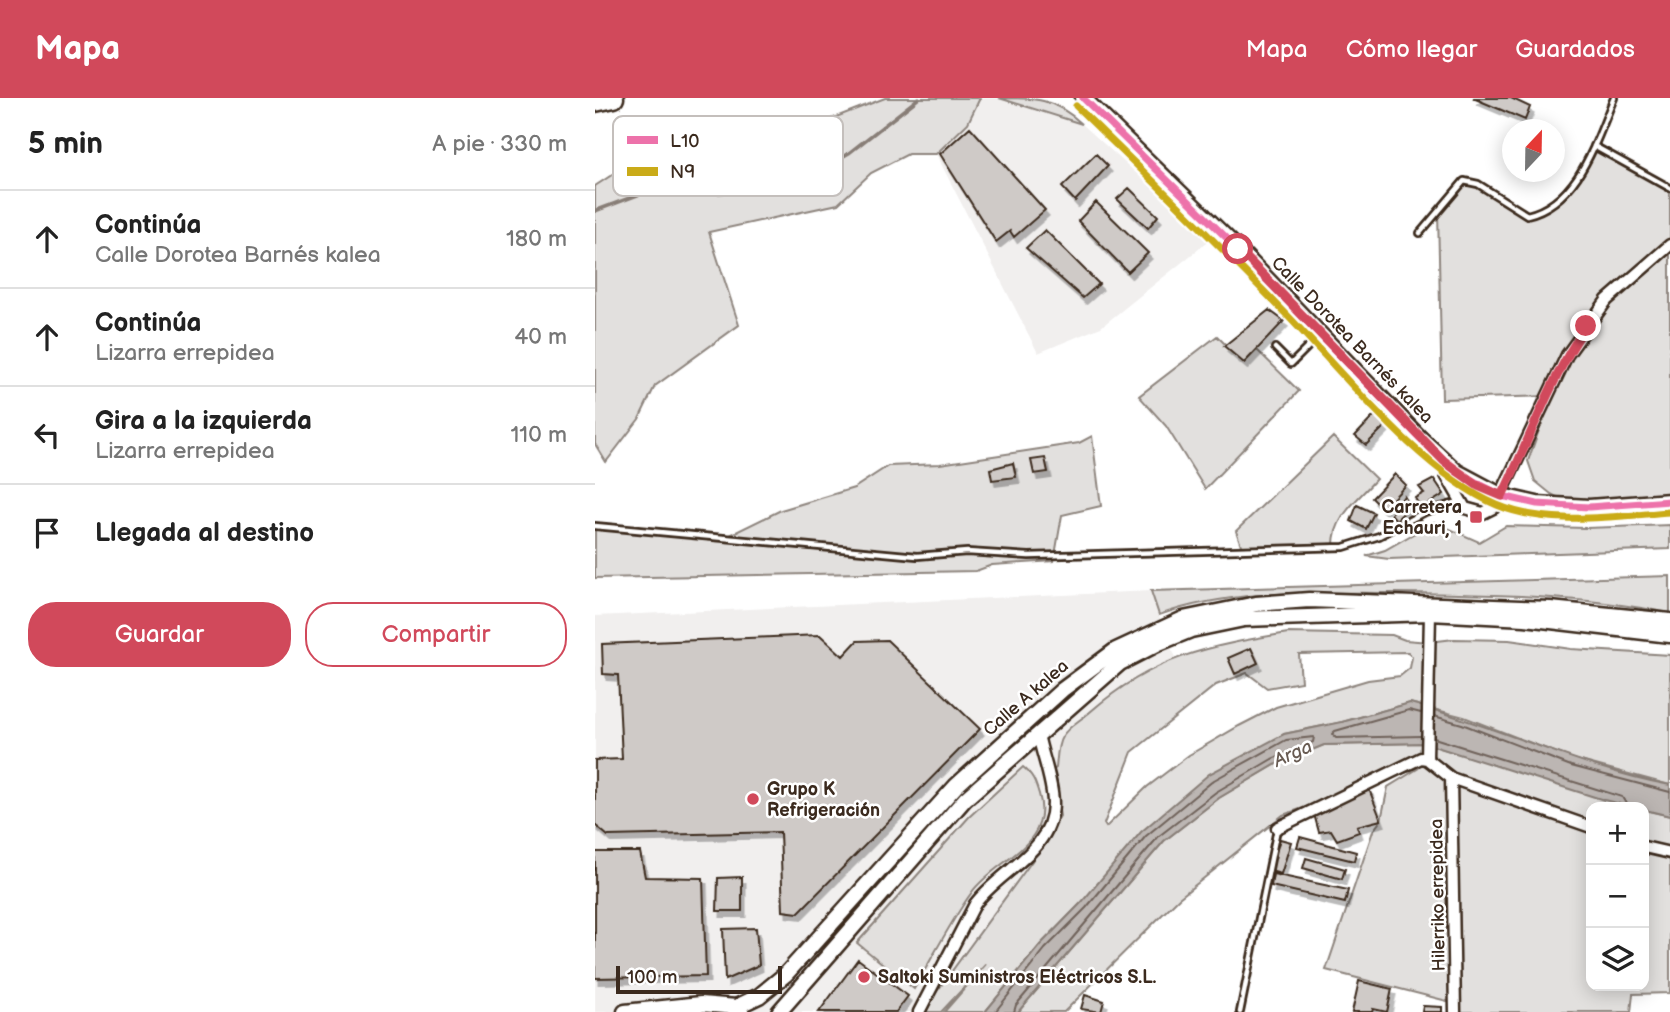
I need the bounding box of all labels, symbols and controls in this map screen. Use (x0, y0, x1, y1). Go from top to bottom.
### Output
text: Mapa (35, 29, 120, 69)
text: Mapa (1246, 35, 1308, 64)
text: Cómo llegar (1346, 35, 1477, 64)
text: Guardados (1515, 35, 1635, 64)
legend (613, 116, 843, 196)
north arrow (1502, 119, 1565, 182)
text: 5 min (28, 126, 103, 162)
text: A pie · 330 m (432, 130, 567, 158)
text: L10 (670, 130, 699, 153)
text: N9 (670, 161, 695, 184)
text: Continúa (95, 210, 202, 241)
icon: ahead (28, 220, 66, 258)
text: 180 m (506, 225, 567, 253)
route start (1222, 233, 1253, 264)
text: Calle Dorotea Barnés kalea (95, 241, 381, 269)
street label: Calle Dorotea Barnés kalea (1267, 252, 1437, 428)
text: Continúa (95, 308, 202, 339)
route end (1570, 310, 1601, 341)
icon: ahead (28, 318, 66, 356)
text: 40 m (514, 323, 567, 351)
text: Lizarra errepidea (95, 339, 275, 367)
text: Gira a la izquierda (95, 406, 312, 437)
icon: left (28, 416, 66, 454)
text: 110 m (510, 421, 567, 449)
text: Lizarra errepidea (95, 437, 275, 465)
place label: Carretera Echauri, 1 (1381, 497, 1462, 539)
marker: Carretera Echauri, 1 (1468, 509, 1484, 525)
icon: arrive (28, 514, 66, 552)
text: Llegada al destino (95, 518, 314, 549)
button: Guardar (28, 602, 291, 667)
button: Compartir (305, 602, 567, 667)
street label: Calle A kalea (979, 655, 1073, 741)
water label: Arga (1269, 735, 1316, 773)
place label: Grupo K Refrigeración (767, 779, 880, 821)
marker: Grupo K Refrigeración (745, 791, 761, 807)
map controls (1586, 802, 1649, 991)
button: + (1586, 802, 1649, 865)
street label: Hilerriko errepidea (1426, 819, 1450, 971)
button: − (1586, 865, 1649, 928)
button: layers (1586, 928, 1649, 991)
scale bar (616, 963, 782, 995)
text: 100 m (627, 966, 678, 989)
place label: Saltoki Suministros Eléctricos S.L. (878, 967, 1157, 988)
marker: Saltoki Suministros Eléctricos S.L. (856, 969, 872, 985)

